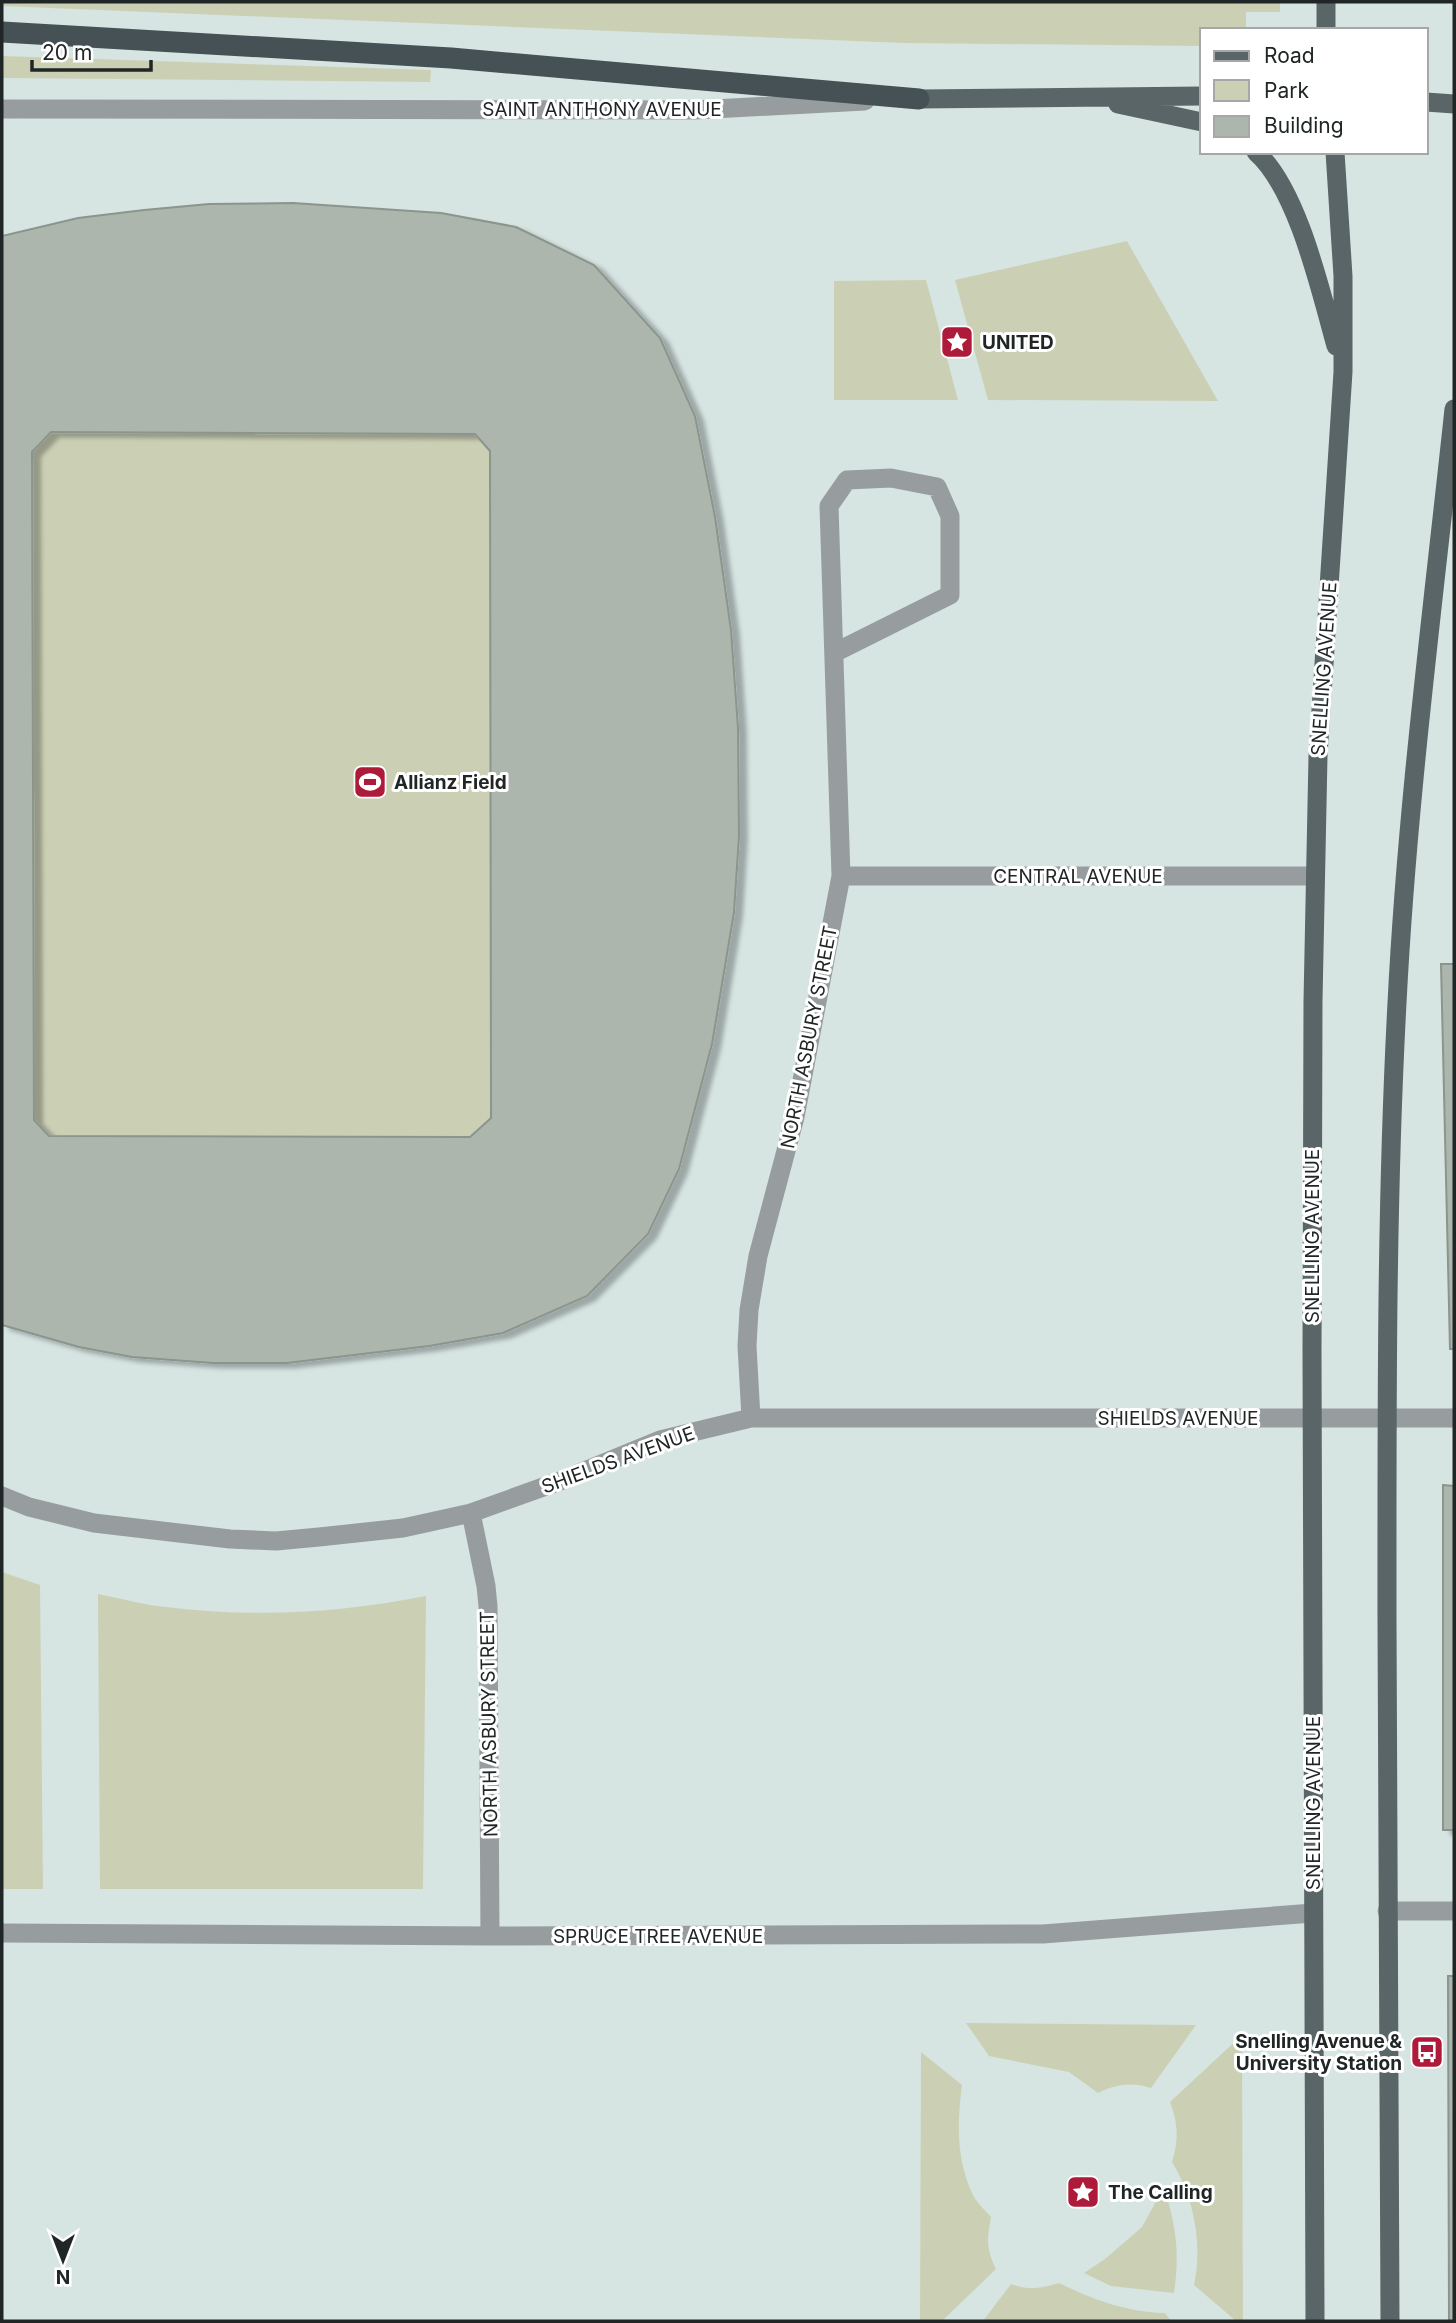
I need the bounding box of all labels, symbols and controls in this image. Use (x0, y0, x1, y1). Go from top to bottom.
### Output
scale bar (32, 28, 150, 72)
legend (1200, 28, 1428, 154)
text: 20 m (42, 40, 92, 65)
text: Road (1264, 43, 1315, 68)
text: Park (1264, 78, 1309, 103)
street label: SAINT ANTHONY AVENUE (482, 98, 722, 121)
text: Building (1264, 113, 1344, 138)
place icon: UNITED (938, 323, 976, 361)
place label: UNITED (982, 331, 1054, 354)
street label: SNELLING AVENUE (1306, 581, 1342, 757)
sports icon: Allianz Field (351, 763, 389, 801)
place label: Allianz Field (394, 771, 507, 794)
street label: CENTRAL AVENUE (993, 865, 1163, 888)
street label: NORTH ASBURY STREET (776, 924, 842, 1150)
street label: SNELLING AVENUE (1301, 1149, 1324, 1323)
street label: SHIELDS AVENUE (1097, 1407, 1259, 1430)
street label: SHIELDS AVENUE (538, 1422, 698, 1498)
street label: NORTH ASBURY STREET (476, 1611, 502, 1837)
street label: SNELLING AVENUE (1302, 1716, 1325, 1890)
street label: SPRUCE TREE AVENUE (553, 1925, 763, 1948)
place label: Snelling Avenue & University Station (1235, 2030, 1402, 2075)
bus stop icon: Snelling Avenue & University Station (1408, 2033, 1446, 2071)
place icon: The Calling (1064, 2173, 1102, 2211)
place label: The Calling (1108, 2181, 1213, 2204)
north arrow (28, 2225, 98, 2295)
text: N (56, 2265, 70, 2288)

